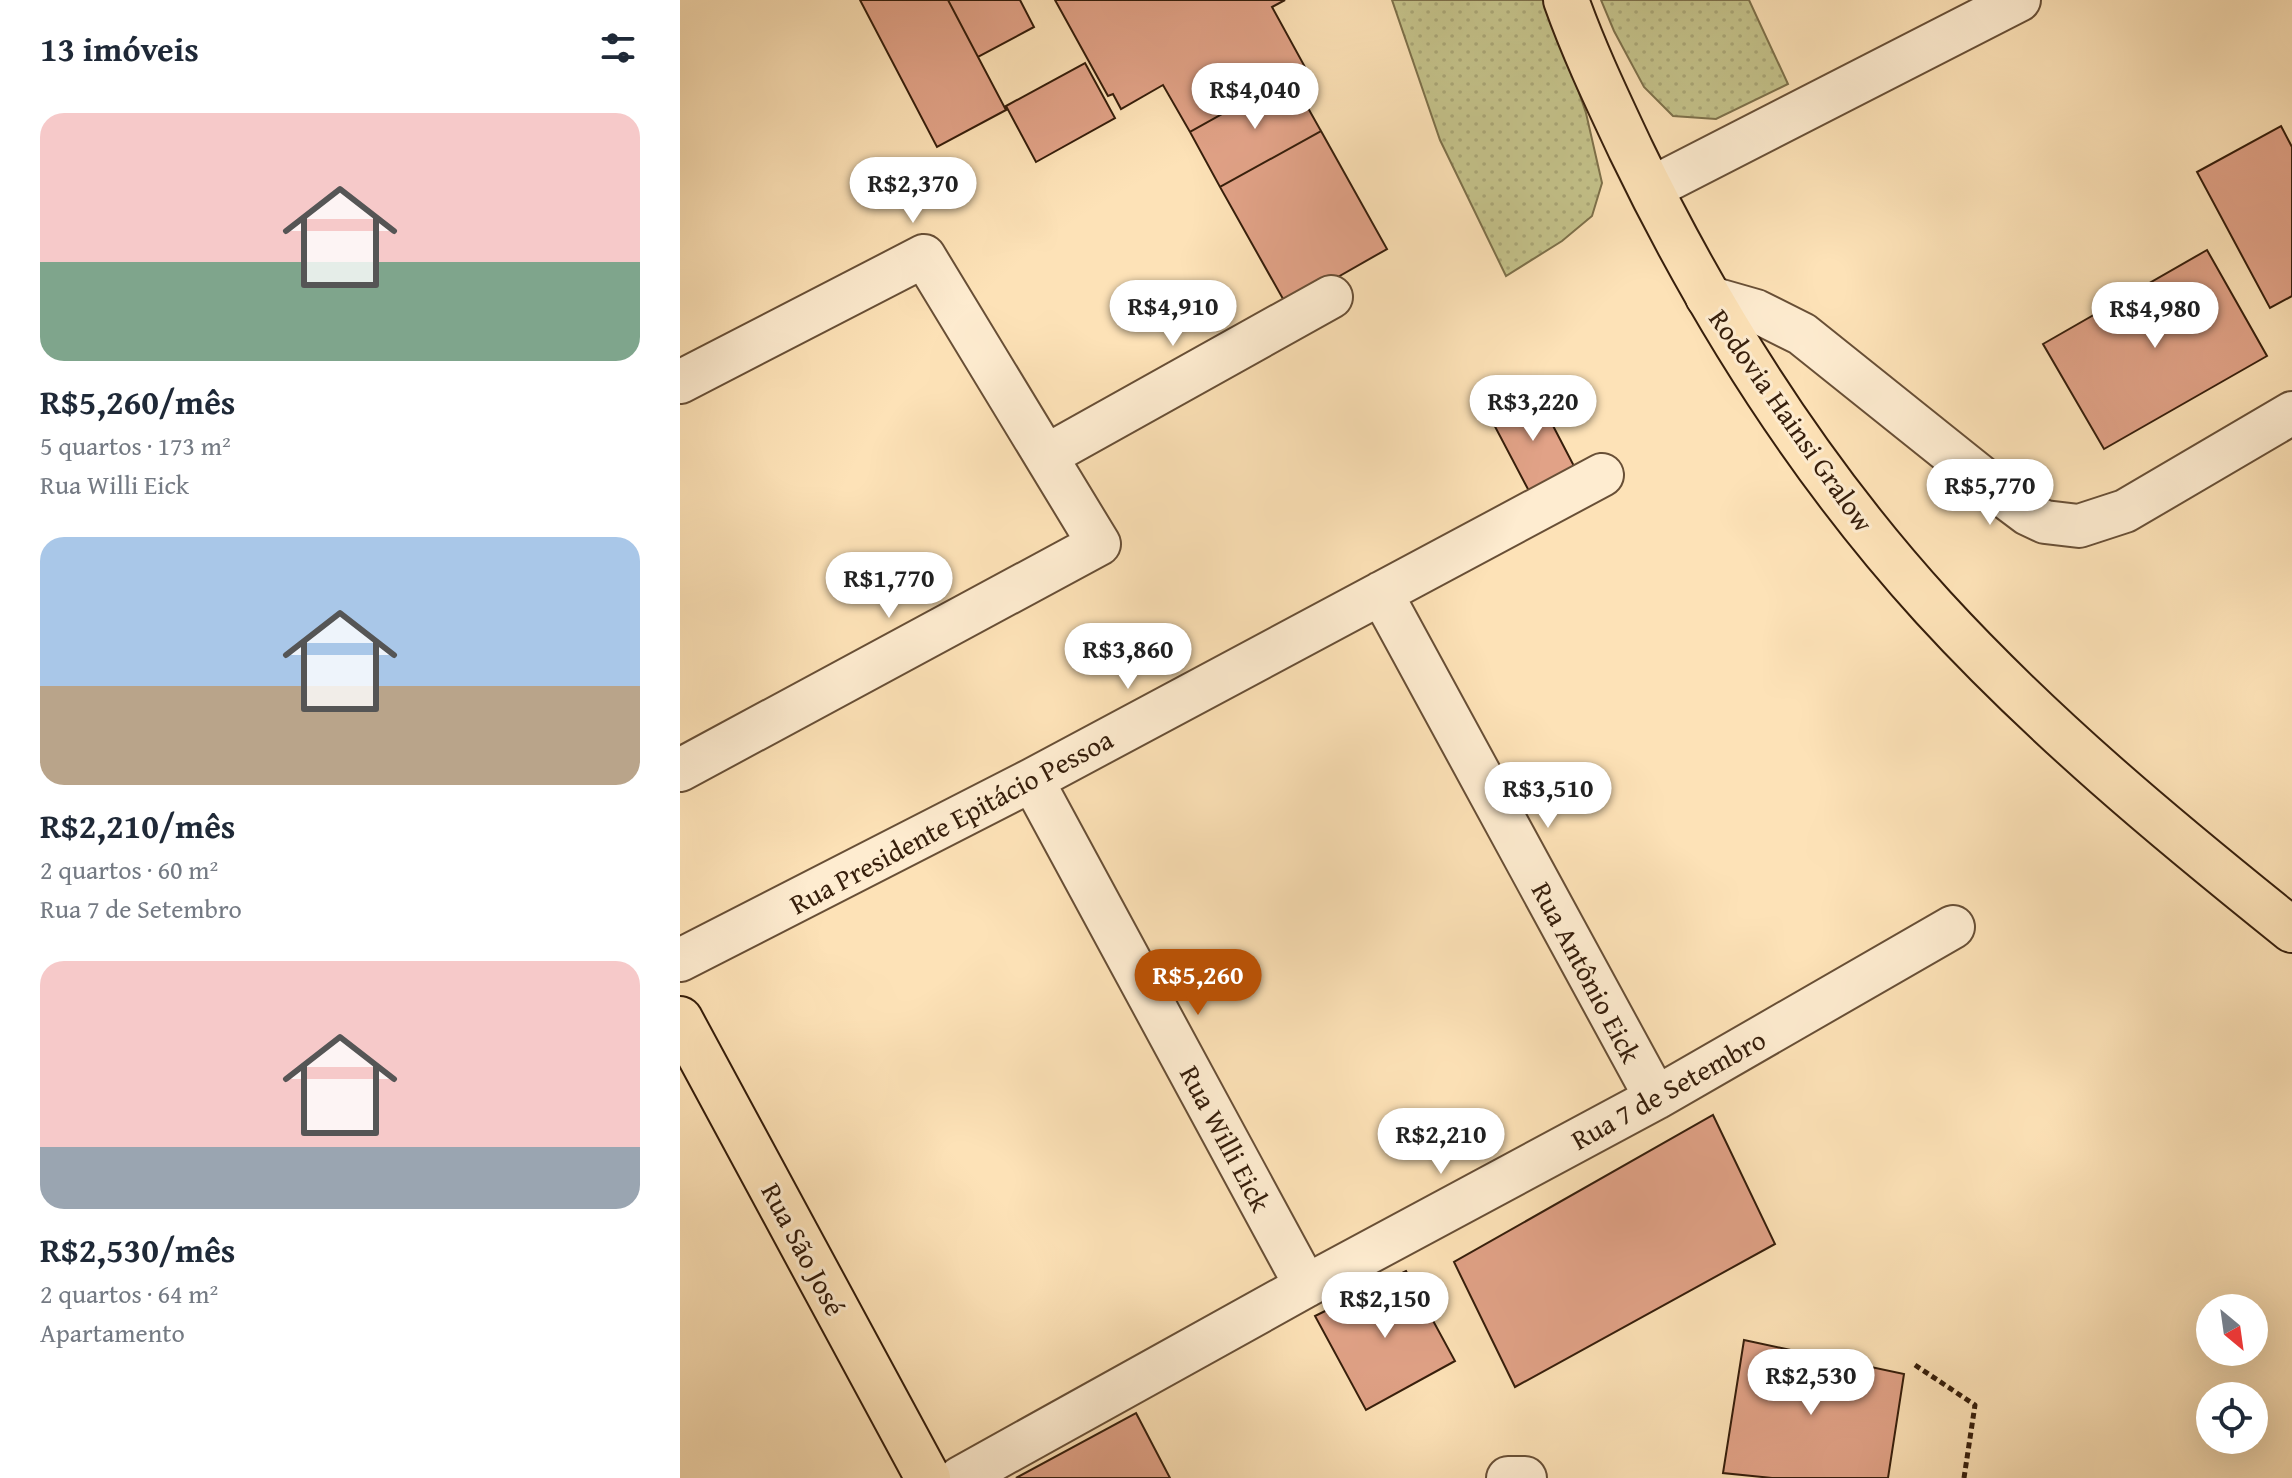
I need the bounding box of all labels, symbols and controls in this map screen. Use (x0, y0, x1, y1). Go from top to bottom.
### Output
text: 13 imóveis (40, 24, 199, 73)
icon: filters (596, 26, 640, 70)
pin: R$4,040 (1181, 63, 1329, 131)
text: R$4,040 (1210, 69, 1300, 108)
pin: R$2,370 (839, 157, 987, 225)
text: R$2,370 (868, 163, 958, 202)
icon: home (268, 165, 412, 309)
pin: R$4,910 (1099, 280, 1247, 348)
pin: R$4,980 (2081, 282, 2229, 350)
text: R$4,910 (1128, 286, 1218, 325)
text: R$4,980 (2110, 288, 2200, 327)
street label: Rodovia Hainsi Gralow (1700, 300, 1884, 540)
pin: R$3,220 (1459, 375, 1607, 443)
text: R$5,260/mês (40, 377, 235, 426)
text: R$3,220 (1488, 381, 1578, 420)
text: 5 quartos · 173 m² (40, 426, 231, 465)
pin: R$5,770 (1916, 459, 2064, 527)
text: Rua Willi Eick (40, 465, 189, 504)
text: R$5,770 (1945, 465, 2035, 504)
pin: R$1,770 (815, 552, 963, 620)
text: R$1,770 (844, 558, 934, 597)
icon: home (268, 589, 412, 733)
pin: R$3,860 (1054, 623, 1202, 691)
text: R$3,860 (1083, 629, 1173, 668)
street label: Rua Presidente Epitácio Pessoa (782, 718, 1121, 924)
pin: R$3,510 (1474, 762, 1622, 830)
text: R$3,510 (1503, 768, 1593, 807)
text: R$2,210/mês (40, 801, 235, 850)
text: 2 quartos · 60 m² (40, 850, 218, 889)
street label: Rua Antônio Eick (1522, 874, 1652, 1071)
text: Rua 7 de Setembro (40, 889, 242, 928)
pin: R$5,260 (1124, 949, 1272, 1017)
text: R$5,260 (1153, 955, 1243, 994)
icon: home (268, 1013, 412, 1157)
street label: Rua 7 de Setembro (1563, 1018, 1773, 1160)
street label: Rua Willi Eick (1170, 1058, 1282, 1219)
pin: R$2,210 (1367, 1108, 1515, 1176)
text: R$2,210 (1396, 1114, 1486, 1153)
street label: Rua São José (752, 1175, 856, 1323)
text: R$2,530/mês (40, 1225, 235, 1274)
pin: R$2,150 (1311, 1272, 1459, 1340)
text: 2 quartos · 64 m² (40, 1274, 218, 1313)
text: R$2,150 (1340, 1278, 1430, 1317)
north arrow (2196, 1294, 2268, 1366)
map controls (2196, 1294, 2268, 1454)
text: Apartamento (40, 1313, 185, 1352)
pin: R$2,530 (1737, 1349, 1885, 1417)
text: R$2,530 (1766, 1355, 1856, 1394)
button: locate (2196, 1382, 2268, 1454)

